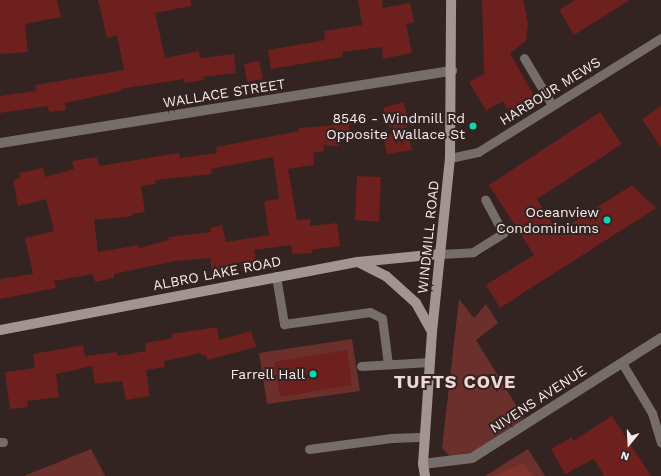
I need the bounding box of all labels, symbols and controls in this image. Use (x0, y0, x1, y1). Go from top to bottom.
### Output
street label: HARBOUR MEWS (497, 53, 603, 129)
street label: WALLACE STREET (162, 75, 286, 111)
place label: 8546 - Windmill Rd Opposite Wallace St (326, 110, 465, 142)
marker: 8546 - Windmill Rd Opposite Wallace St (468, 121, 478, 131)
street label: WINDMILL ROAD (414, 179, 442, 295)
place label: Oceanview Condominiums (496, 204, 599, 236)
marker: Oceanview Condominiums (602, 215, 612, 225)
street label: ALBRO LAKE ROAD (151, 252, 283, 294)
street label: NIVENS AVENUE (486, 361, 590, 437)
place label: Farrell Hall (230, 366, 305, 382)
marker: Farrell Hall (308, 369, 318, 379)
district label: TUFTS COVE (394, 371, 516, 393)
north arrow (609, 424, 649, 464)
text: N (619, 448, 631, 463)

